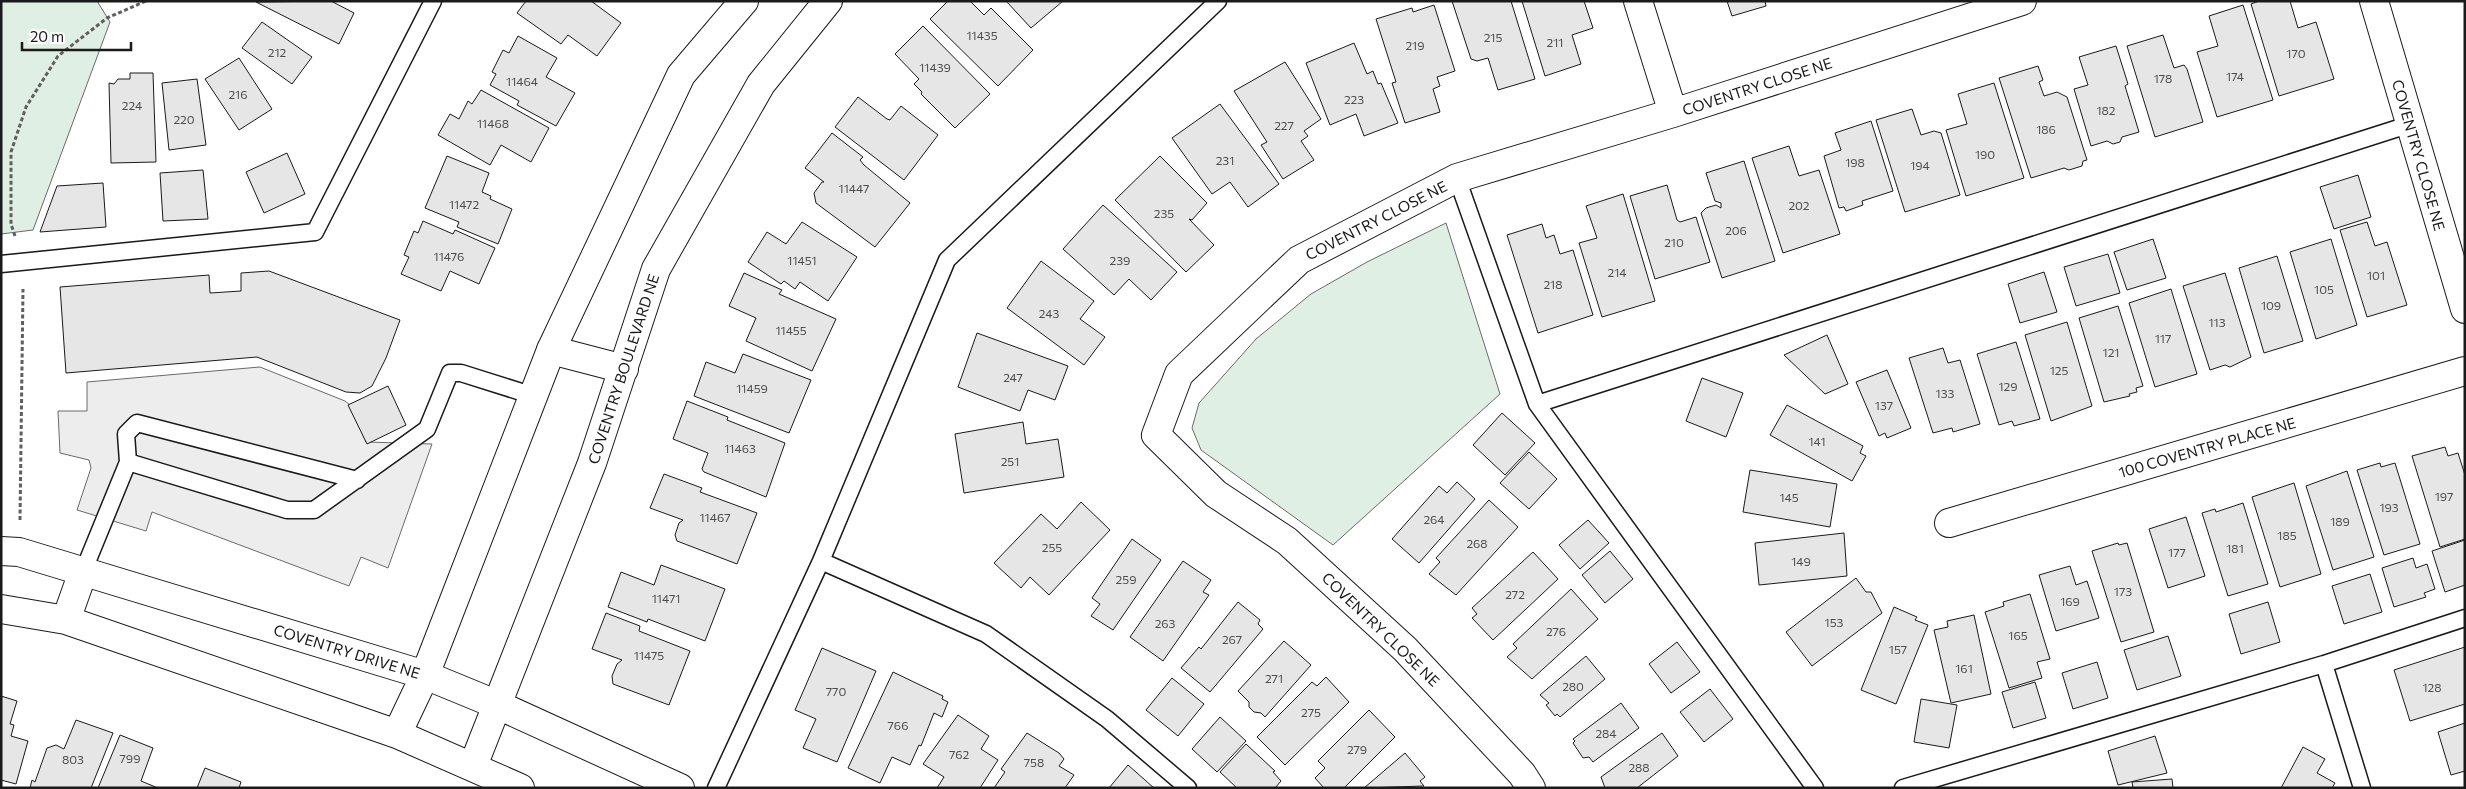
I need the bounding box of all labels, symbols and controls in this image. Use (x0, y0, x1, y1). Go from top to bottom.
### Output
scale bar (22, 20, 131, 52)
text: 20 m (30, 27, 64, 45)
house number: 11435 (966, 28, 998, 42)
house number: 215 (1484, 30, 1502, 44)
house number: 211 (1547, 35, 1563, 49)
house number: 219 (1405, 38, 1425, 52)
house number: 212 (268, 45, 287, 59)
house number: 170 (2286, 46, 2306, 60)
street label: COVENTRY CLOSE NE (1680, 53, 1834, 119)
house number: 11439 (919, 60, 951, 74)
house number: 174 (2226, 69, 2244, 83)
house number: 178 (2154, 71, 2172, 85)
house number: 11464 (506, 74, 538, 88)
street label: COVENTRY CLOSE NE (2389, 77, 2449, 233)
house number: 216 (228, 87, 248, 101)
house number: 223 (1344, 92, 1364, 106)
house number: 224 (122, 98, 142, 112)
house number: 182 (2096, 103, 2116, 117)
house number: 220 (173, 112, 195, 126)
house number: 11468 (477, 116, 509, 130)
house number: 227 (1274, 118, 1294, 132)
house number: 186 (2036, 122, 2056, 136)
house number: 190 (1975, 147, 1995, 161)
house number: 231 (1216, 153, 1234, 167)
house number: 198 (1845, 155, 1865, 169)
house number: 194 (1910, 158, 1930, 172)
street label: COVENTRY CLOSE NE (1302, 176, 1450, 263)
house number: 11447 (839, 181, 869, 195)
house number: 11472 (449, 197, 479, 211)
house number: 202 (1788, 198, 1810, 212)
house number: 235 (1154, 206, 1174, 220)
house number: 206 (1725, 223, 1747, 237)
house number: 210 (1664, 235, 1684, 249)
house number: 11476 (434, 249, 464, 263)
house number: 11451 (787, 253, 817, 267)
house number: 239 (1110, 253, 1130, 267)
house number: 214 (1608, 265, 1626, 279)
house number: 101 (2367, 268, 2385, 282)
street label: COVENTRY BOULEVARD NE (584, 272, 662, 466)
house number: 218 (1543, 277, 1563, 291)
house number: 105 (2314, 282, 2334, 296)
house number: 109 (2261, 298, 2281, 312)
house number: 243 (1039, 306, 1059, 320)
house number: 113 (2208, 315, 2226, 329)
house number: 11455 (775, 323, 807, 337)
house number: 117 (2155, 331, 2171, 345)
house number: 121 (2103, 345, 2119, 359)
house number: 125 (2050, 363, 2068, 377)
house number: 247 (1003, 370, 1023, 384)
house number: 129 (1998, 379, 2018, 393)
house number: 11459 (736, 381, 768, 395)
house number: 133 (1936, 386, 1955, 400)
house number: 137 (1875, 398, 1893, 412)
street label: 100 COVENTRY PLACE NE (2116, 413, 2298, 481)
house number: 141 (1808, 434, 1826, 448)
house number: 11463 (724, 441, 756, 455)
house number: 251 (1001, 454, 1019, 468)
house number: 197 (2435, 489, 2453, 503)
house number: 145 (1779, 490, 1799, 504)
house number: 193 (2379, 500, 2399, 514)
house number: 11467 (699, 510, 731, 524)
house number: 264 (1423, 512, 1445, 526)
house number: 189 (2330, 514, 2350, 528)
house number: 185 (2277, 528, 2297, 542)
house number: 268 (1466, 536, 1488, 550)
house number: 255 (1042, 540, 1062, 554)
house number: 181 (2226, 541, 2244, 555)
house number: 177 (2168, 545, 2186, 559)
house number: 149 (1791, 554, 1811, 568)
street label: COVENTRY CLOSE NE (1319, 568, 1444, 690)
house number: 259 (1116, 572, 1136, 586)
house number: 173 (2114, 584, 2132, 598)
house number: 272 (1505, 587, 1525, 601)
house number: 11471 (652, 591, 680, 605)
house number: 169 (2060, 594, 2080, 608)
house number: 153 (1825, 615, 1844, 629)
house number: 263 (1155, 616, 1176, 630)
street label: COVENTRY DRIVE NE (272, 620, 423, 682)
house number: 276 (1546, 624, 1566, 638)
house number: 165 (2008, 628, 2028, 642)
house number: 267 (1222, 632, 1242, 646)
house number: 157 (1889, 642, 1907, 656)
house number: 11475 (634, 648, 664, 662)
house number: 161 (1955, 661, 1973, 675)
house number: 271 (1265, 671, 1283, 685)
house number: 280 (1562, 679, 1584, 693)
house number: 128 (2422, 680, 2442, 694)
house number: 770 (826, 684, 846, 698)
house number: 275 (1301, 705, 1321, 719)
house number: 766 (888, 718, 908, 732)
house number: 284 (1595, 726, 1617, 740)
house number: 279 (1347, 742, 1367, 756)
house number: 762 (949, 747, 969, 761)
house number: 799 (120, 751, 140, 765)
house number: 803 (62, 752, 84, 766)
house number: 758 (1024, 755, 1044, 769)
house number: 288 (1628, 760, 1650, 774)

